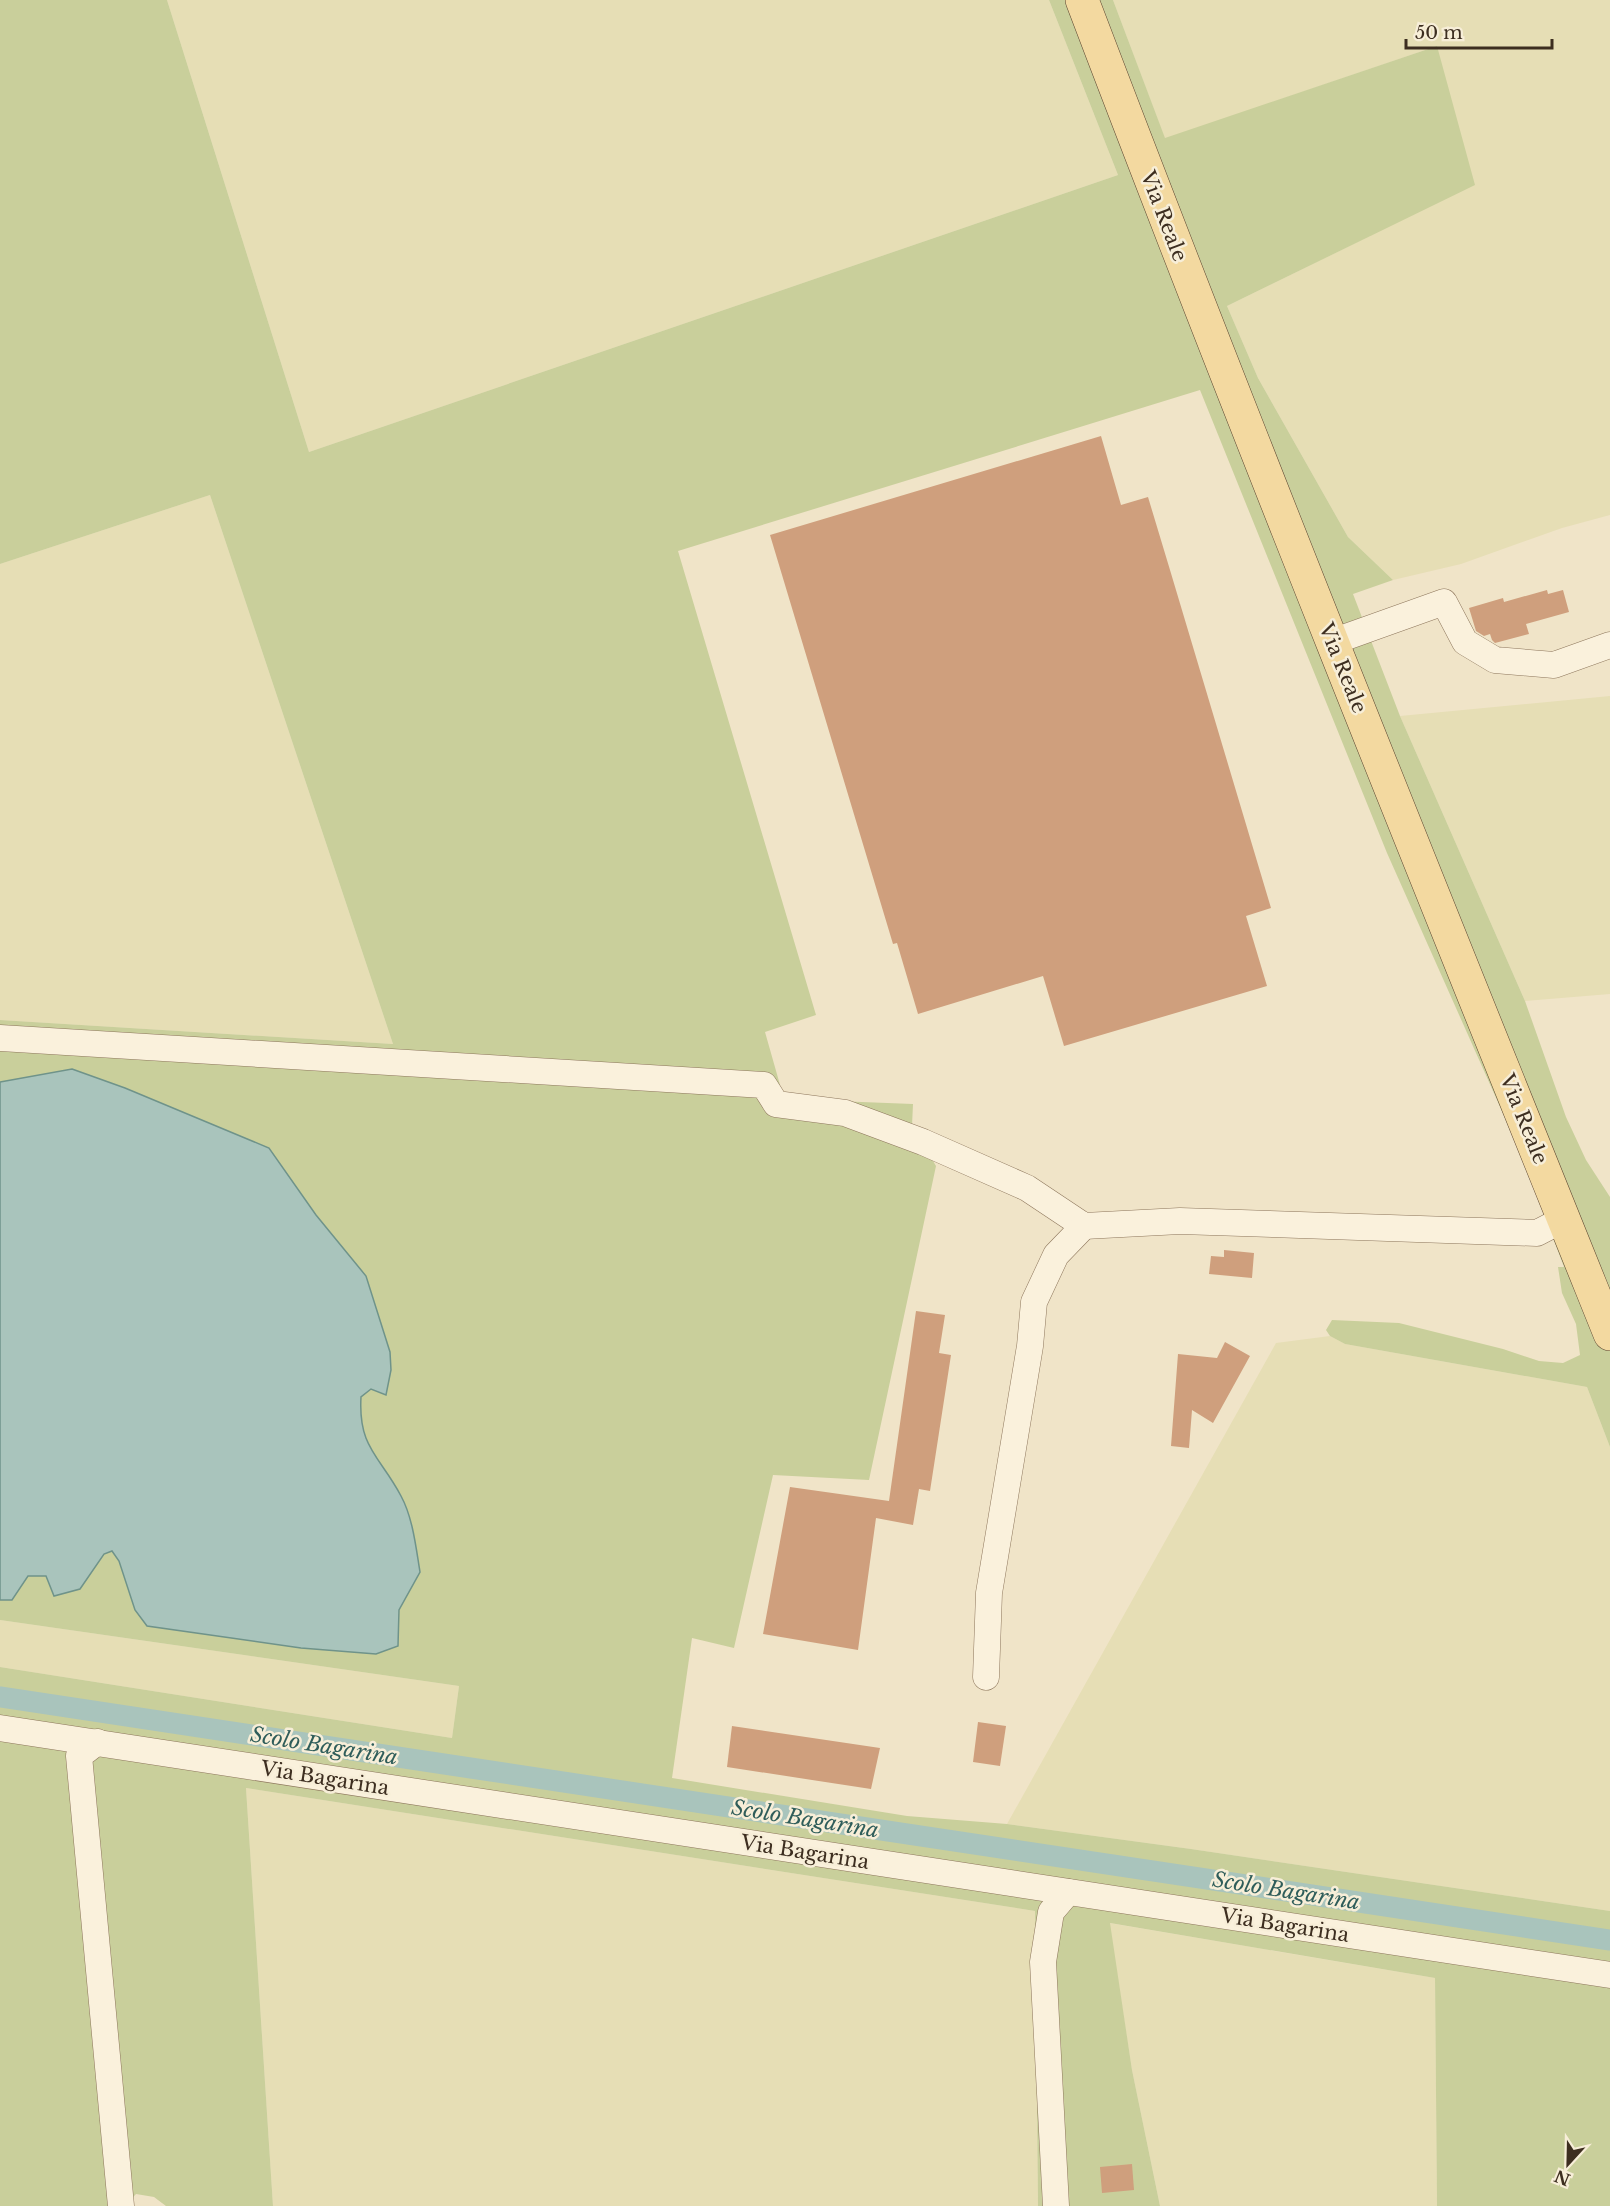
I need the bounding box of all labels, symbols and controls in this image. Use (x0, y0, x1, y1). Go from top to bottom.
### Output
scale bar (1406, 12, 1552, 50)
text: 50 m (1415, 22, 1463, 44)
street label: Via Reale (1135, 166, 1192, 265)
street label: Via Reale (1314, 619, 1372, 717)
street label: Via Reale (1495, 1070, 1553, 1168)
water label: Scolo Bagarina (248, 1722, 400, 1770)
street label: Via Bagarina (258, 1756, 392, 1800)
water label: Scolo Bagarina (729, 1795, 881, 1843)
street label: Via Bagarina (738, 1830, 872, 1874)
water label: Scolo Bagarina (1210, 1867, 1362, 1915)
street label: Via Bagarina (1218, 1903, 1352, 1947)
north arrow (1538, 2134, 1598, 2194)
text: N (1552, 2166, 1573, 2190)

